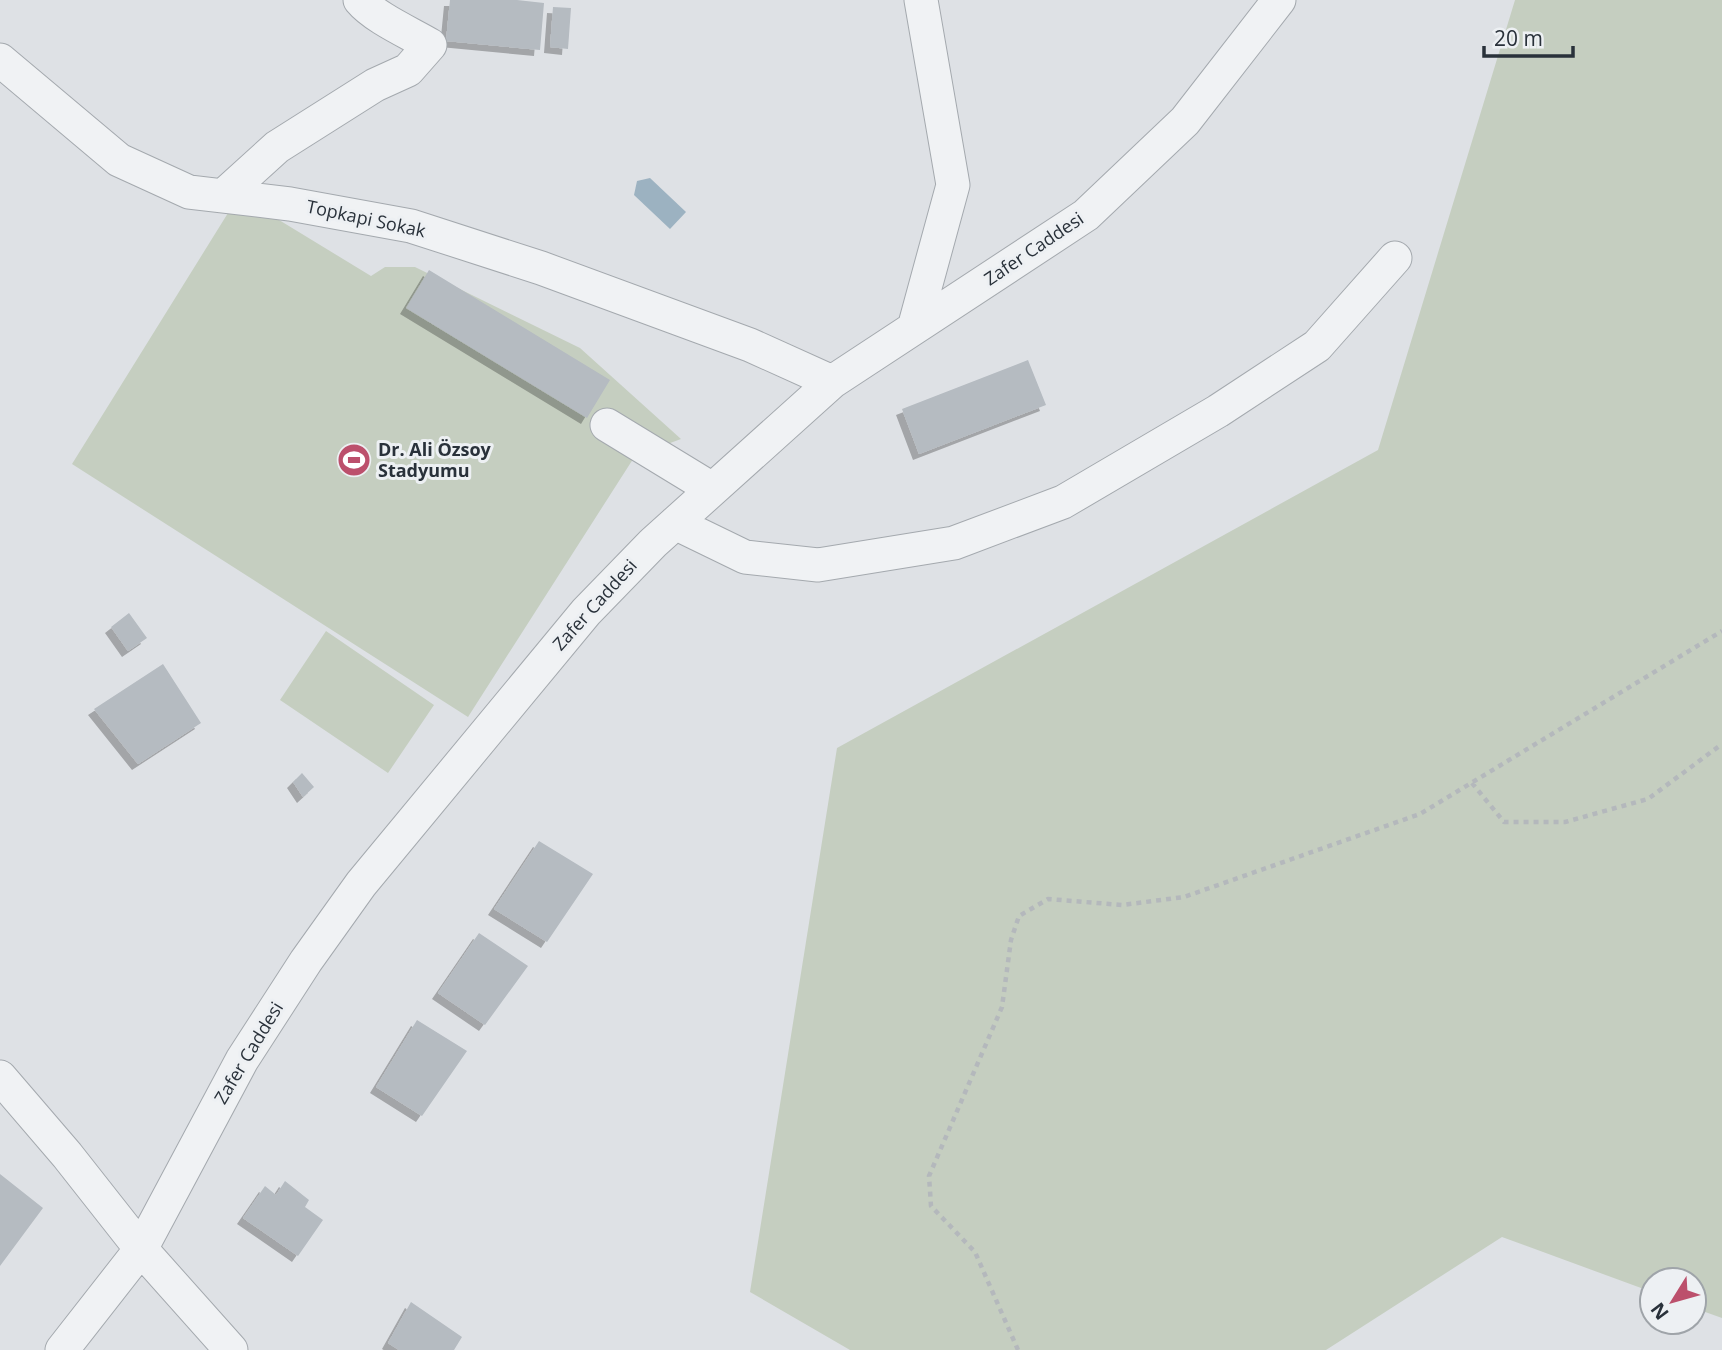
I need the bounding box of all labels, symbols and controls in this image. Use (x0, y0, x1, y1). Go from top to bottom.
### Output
scale bar (1484, 14, 1573, 58)
text: 20 m (1494, 24, 1543, 52)
street label: Topkapi Sokak (305, 194, 428, 242)
street label: Zafer Caddesi (979, 206, 1088, 290)
place label: Dr. Ali Özsoy Stadyumu (378, 437, 492, 482)
sports icon: Dr. Ali Özsoy Stadyumu (335, 441, 373, 479)
street label: Zafer Caddesi (547, 554, 642, 655)
street label: Zafer Caddesi (208, 997, 288, 1108)
north arrow (1638, 1266, 1708, 1336)
text: N (1644, 1297, 1674, 1325)

